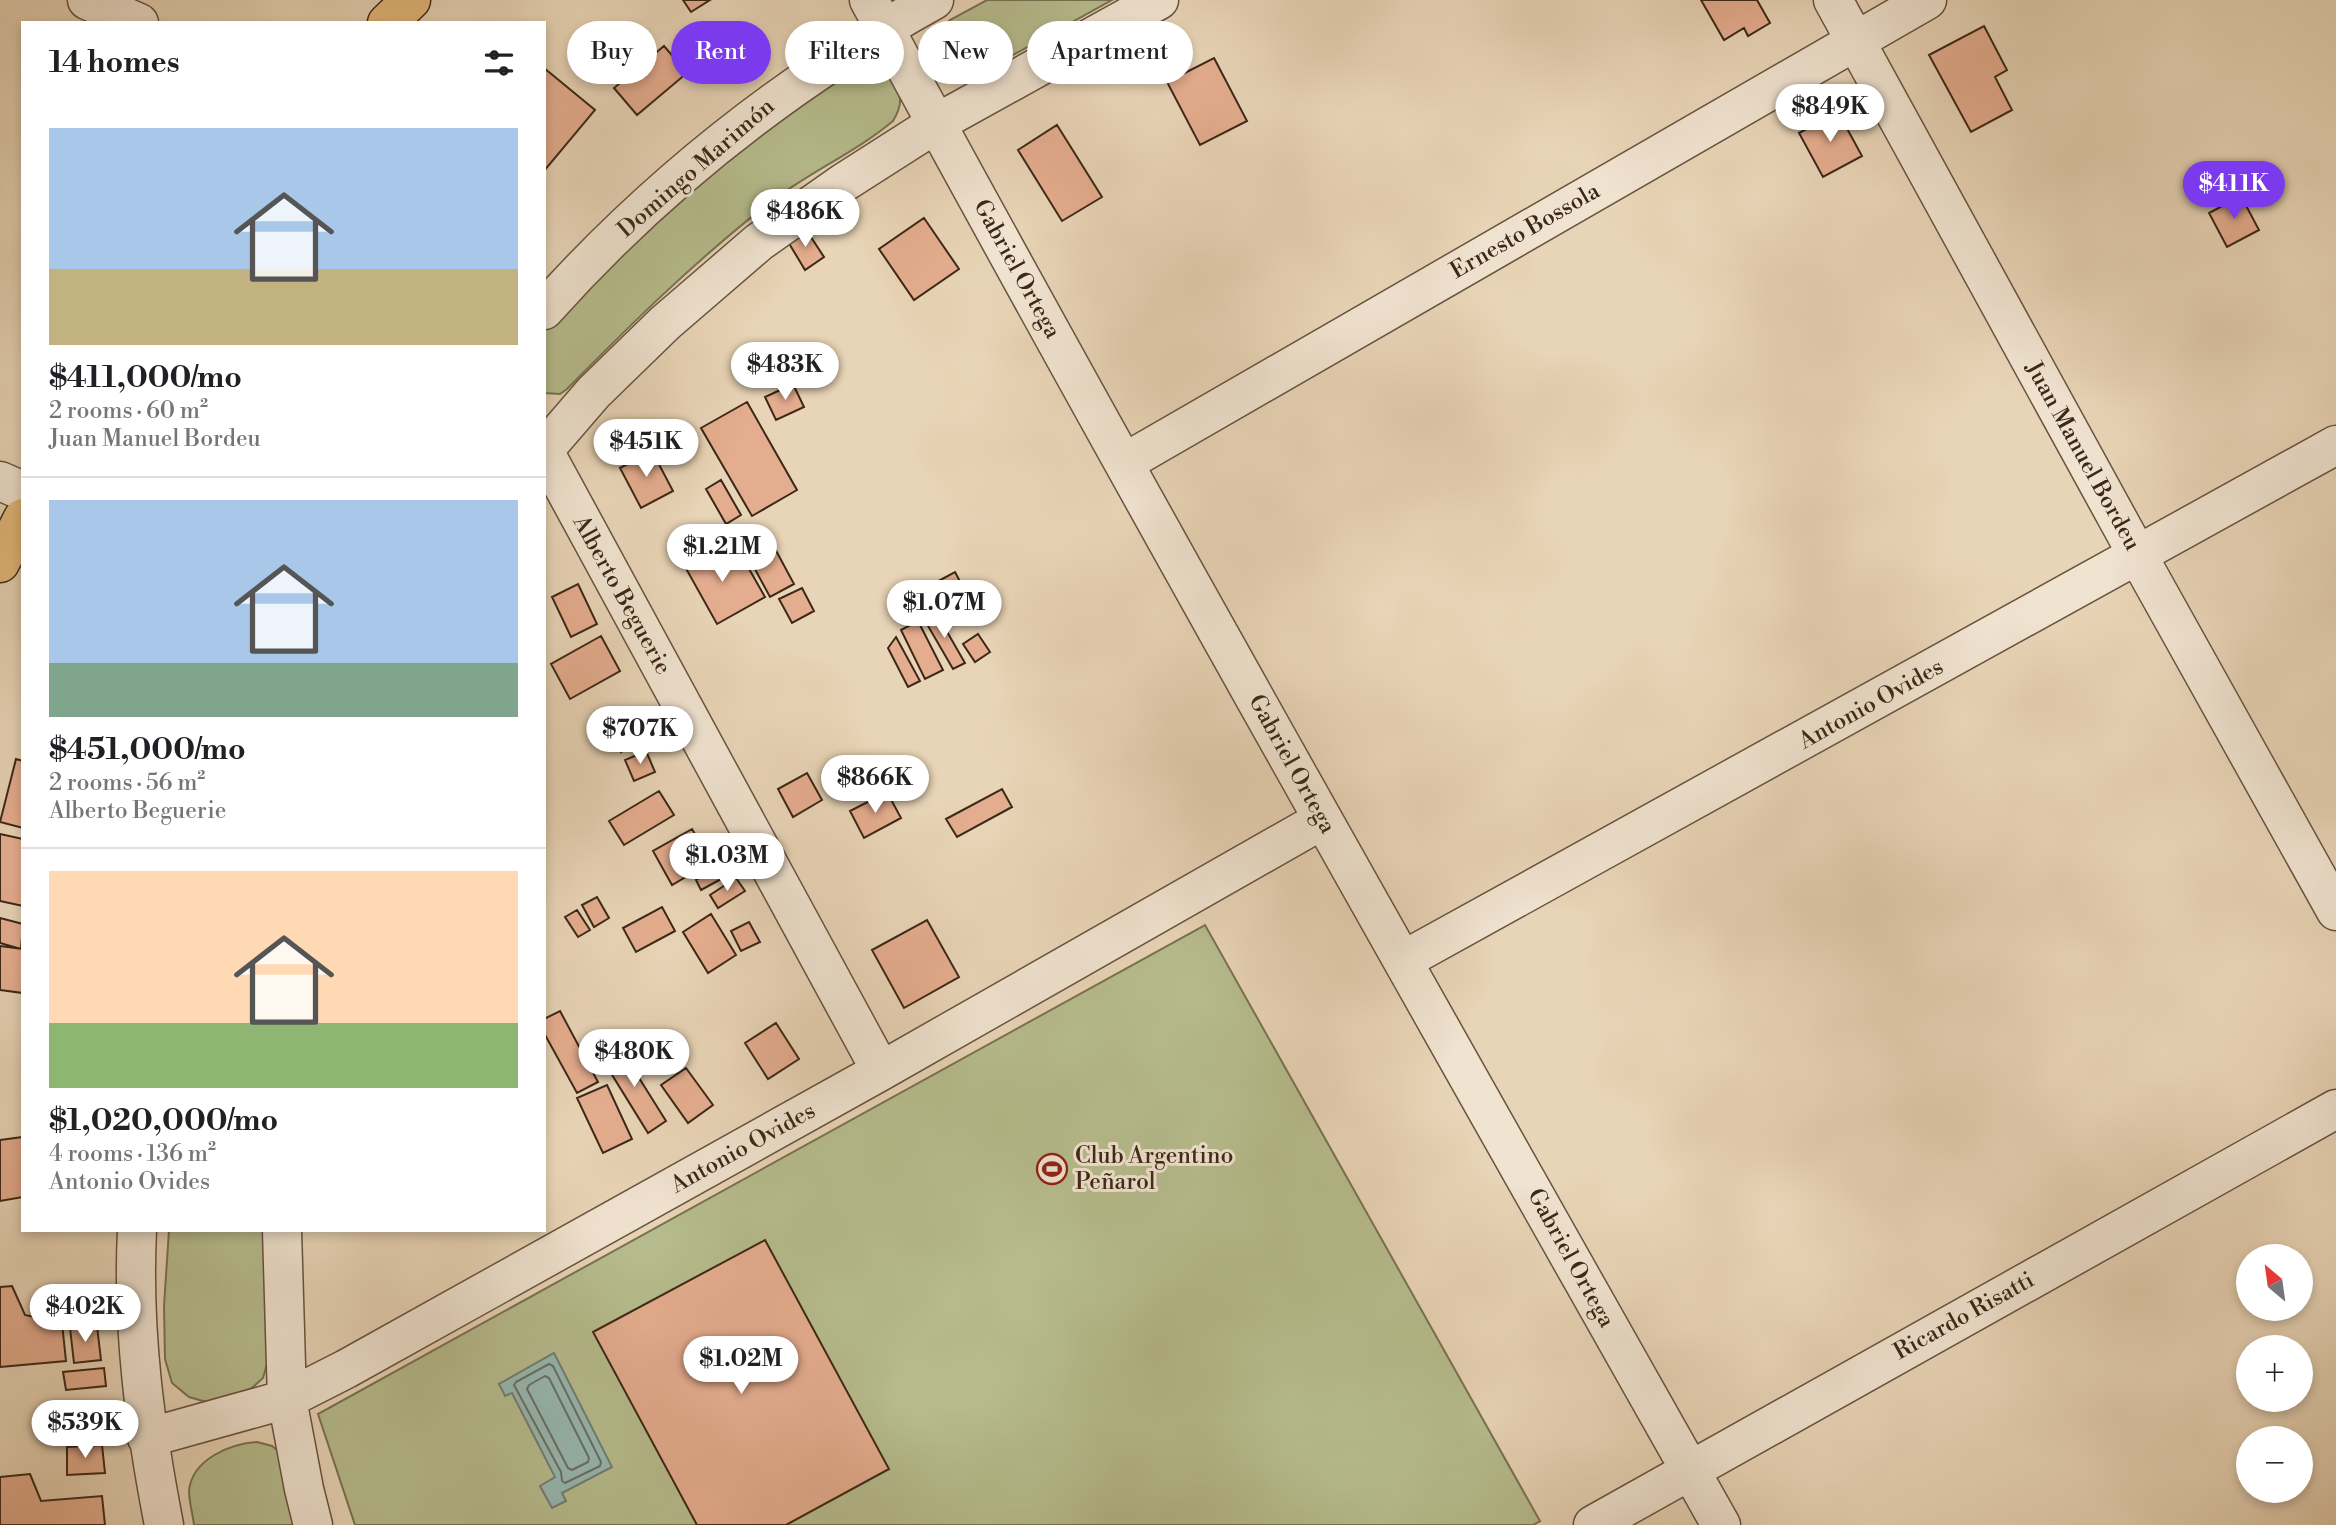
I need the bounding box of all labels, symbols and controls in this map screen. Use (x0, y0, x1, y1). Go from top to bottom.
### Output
chip: Buy (567, 21, 657, 84)
chip: Rent (671, 21, 771, 84)
chip: Filters (785, 21, 904, 84)
chip: New (918, 21, 1013, 84)
chip: Apartment (1027, 21, 1193, 84)
text: 14 homes (49, 44, 180, 82)
icon: filters (480, 44, 518, 82)
pin: $849K (1781, 85, 1879, 144)
street label: Domingo Marimón (612, 92, 780, 244)
text: $849K (1791, 93, 1869, 121)
pin: $411K (2185, 162, 2283, 221)
text: $411K (2199, 170, 2269, 198)
icon: home (221, 174, 347, 300)
street label: Ernesto Bossola (1445, 177, 1605, 285)
pin: $486K (756, 190, 854, 249)
street label: Gabriel Ortega (967, 195, 1067, 344)
text: $486K (767, 198, 843, 226)
pin: $483K (736, 342, 834, 402)
text: $483K (747, 351, 823, 379)
street label: Juan Manuel Bordeu (2019, 356, 2147, 555)
text: $411,000/mo (49, 359, 242, 397)
text: 2 rooms · 60 m² (49, 397, 208, 425)
pin: $451K (597, 420, 695, 479)
text: Juan Manuel Bordeu (49, 425, 261, 453)
text: $451K (609, 428, 683, 456)
street label: Alberto Beguerie (566, 510, 677, 679)
pin: $1.21M (665, 524, 779, 584)
text: $1.21M (683, 533, 761, 561)
icon: home (221, 546, 347, 672)
pin: $1.07M (887, 580, 1001, 640)
text: $1.07M (903, 589, 985, 617)
street label: Antonio Ovides (1793, 653, 1948, 756)
street label: Gabriel Ortega (1242, 690, 1342, 839)
pin: $707K (591, 706, 689, 766)
text: $707K (602, 715, 678, 743)
text: $451,000/mo (49, 731, 246, 769)
pin: $866K (826, 756, 924, 815)
text: $866K (837, 764, 913, 792)
text: 2 rooms · 56 m² (49, 769, 205, 797)
text: Alberto Beguerie (49, 797, 226, 825)
pin: $1.03M (670, 834, 784, 893)
text: $1.03M (685, 842, 769, 870)
icon: home (221, 917, 347, 1043)
pin: $480K (585, 1030, 683, 1089)
text: $480K (594, 1038, 674, 1066)
street label: Antonio Ovides (665, 1097, 820, 1200)
text: $1,020,000/mo (49, 1102, 278, 1140)
text: 4 rooms · 136 m² (49, 1140, 216, 1168)
place label: Club Argentino Peñarol (1075, 1142, 1233, 1196)
sports icon: Club Argentino Peñarol (1035, 1152, 1069, 1186)
text: Antonio Ovides (49, 1168, 210, 1196)
street label: Gabriel Ortega (1521, 1184, 1621, 1333)
north arrow (2236, 1244, 2314, 1321)
map controls (2236, 1244, 2313, 1503)
street label: Ricardo Risatti (1889, 1266, 2039, 1366)
pin: $402K (36, 1284, 134, 1344)
text: $402K (46, 1293, 124, 1321)
button: + (2236, 1335, 2313, 1412)
pin: $1.02M (684, 1336, 798, 1396)
text: $1.02M (699, 1345, 783, 1373)
pin: $539K (36, 1400, 134, 1460)
text: $539K (48, 1409, 122, 1437)
button: − (2236, 1426, 2313, 1503)

